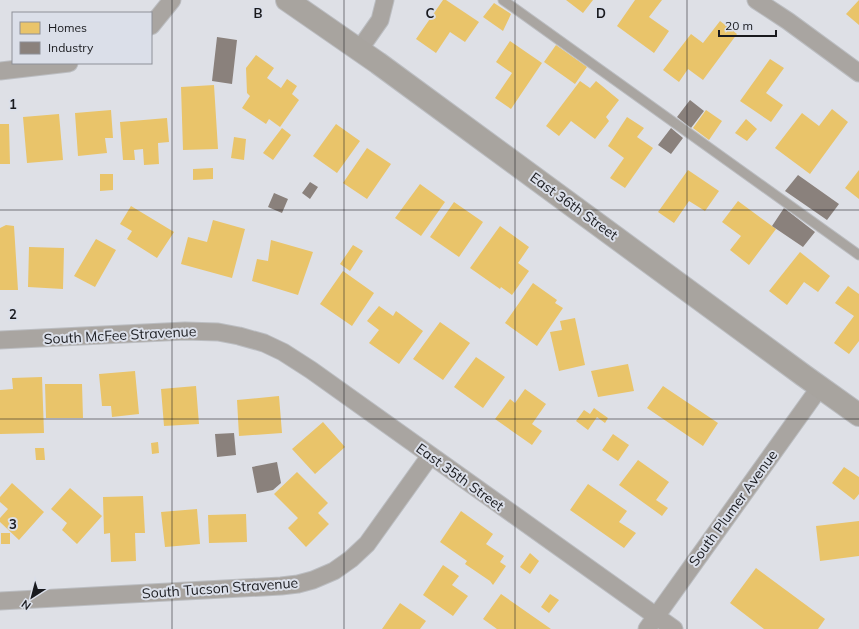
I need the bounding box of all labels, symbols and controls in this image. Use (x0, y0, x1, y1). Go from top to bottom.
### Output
text: B (254, 5, 263, 21)
text: C (426, 5, 435, 21)
text: D (596, 5, 606, 21)
legend (12, 12, 152, 64)
scale bar (719, 12, 776, 38)
text: 20 m (725, 18, 753, 33)
text: Homes (48, 20, 87, 35)
text: Industry (48, 40, 94, 55)
text: 1 (9, 96, 17, 112)
street label: East 36th Street (527, 168, 622, 244)
text: 2 (9, 306, 17, 322)
street label: South McFee Stravenue (43, 322, 197, 348)
street label: East 35th Street (413, 439, 508, 515)
street label: South Plumer Avenue (685, 446, 781, 570)
text: 3 (9, 516, 17, 532)
street label: South Tucson Stravenue (141, 574, 299, 602)
north arrow (12, 577, 52, 617)
text: N (19, 597, 34, 613)

